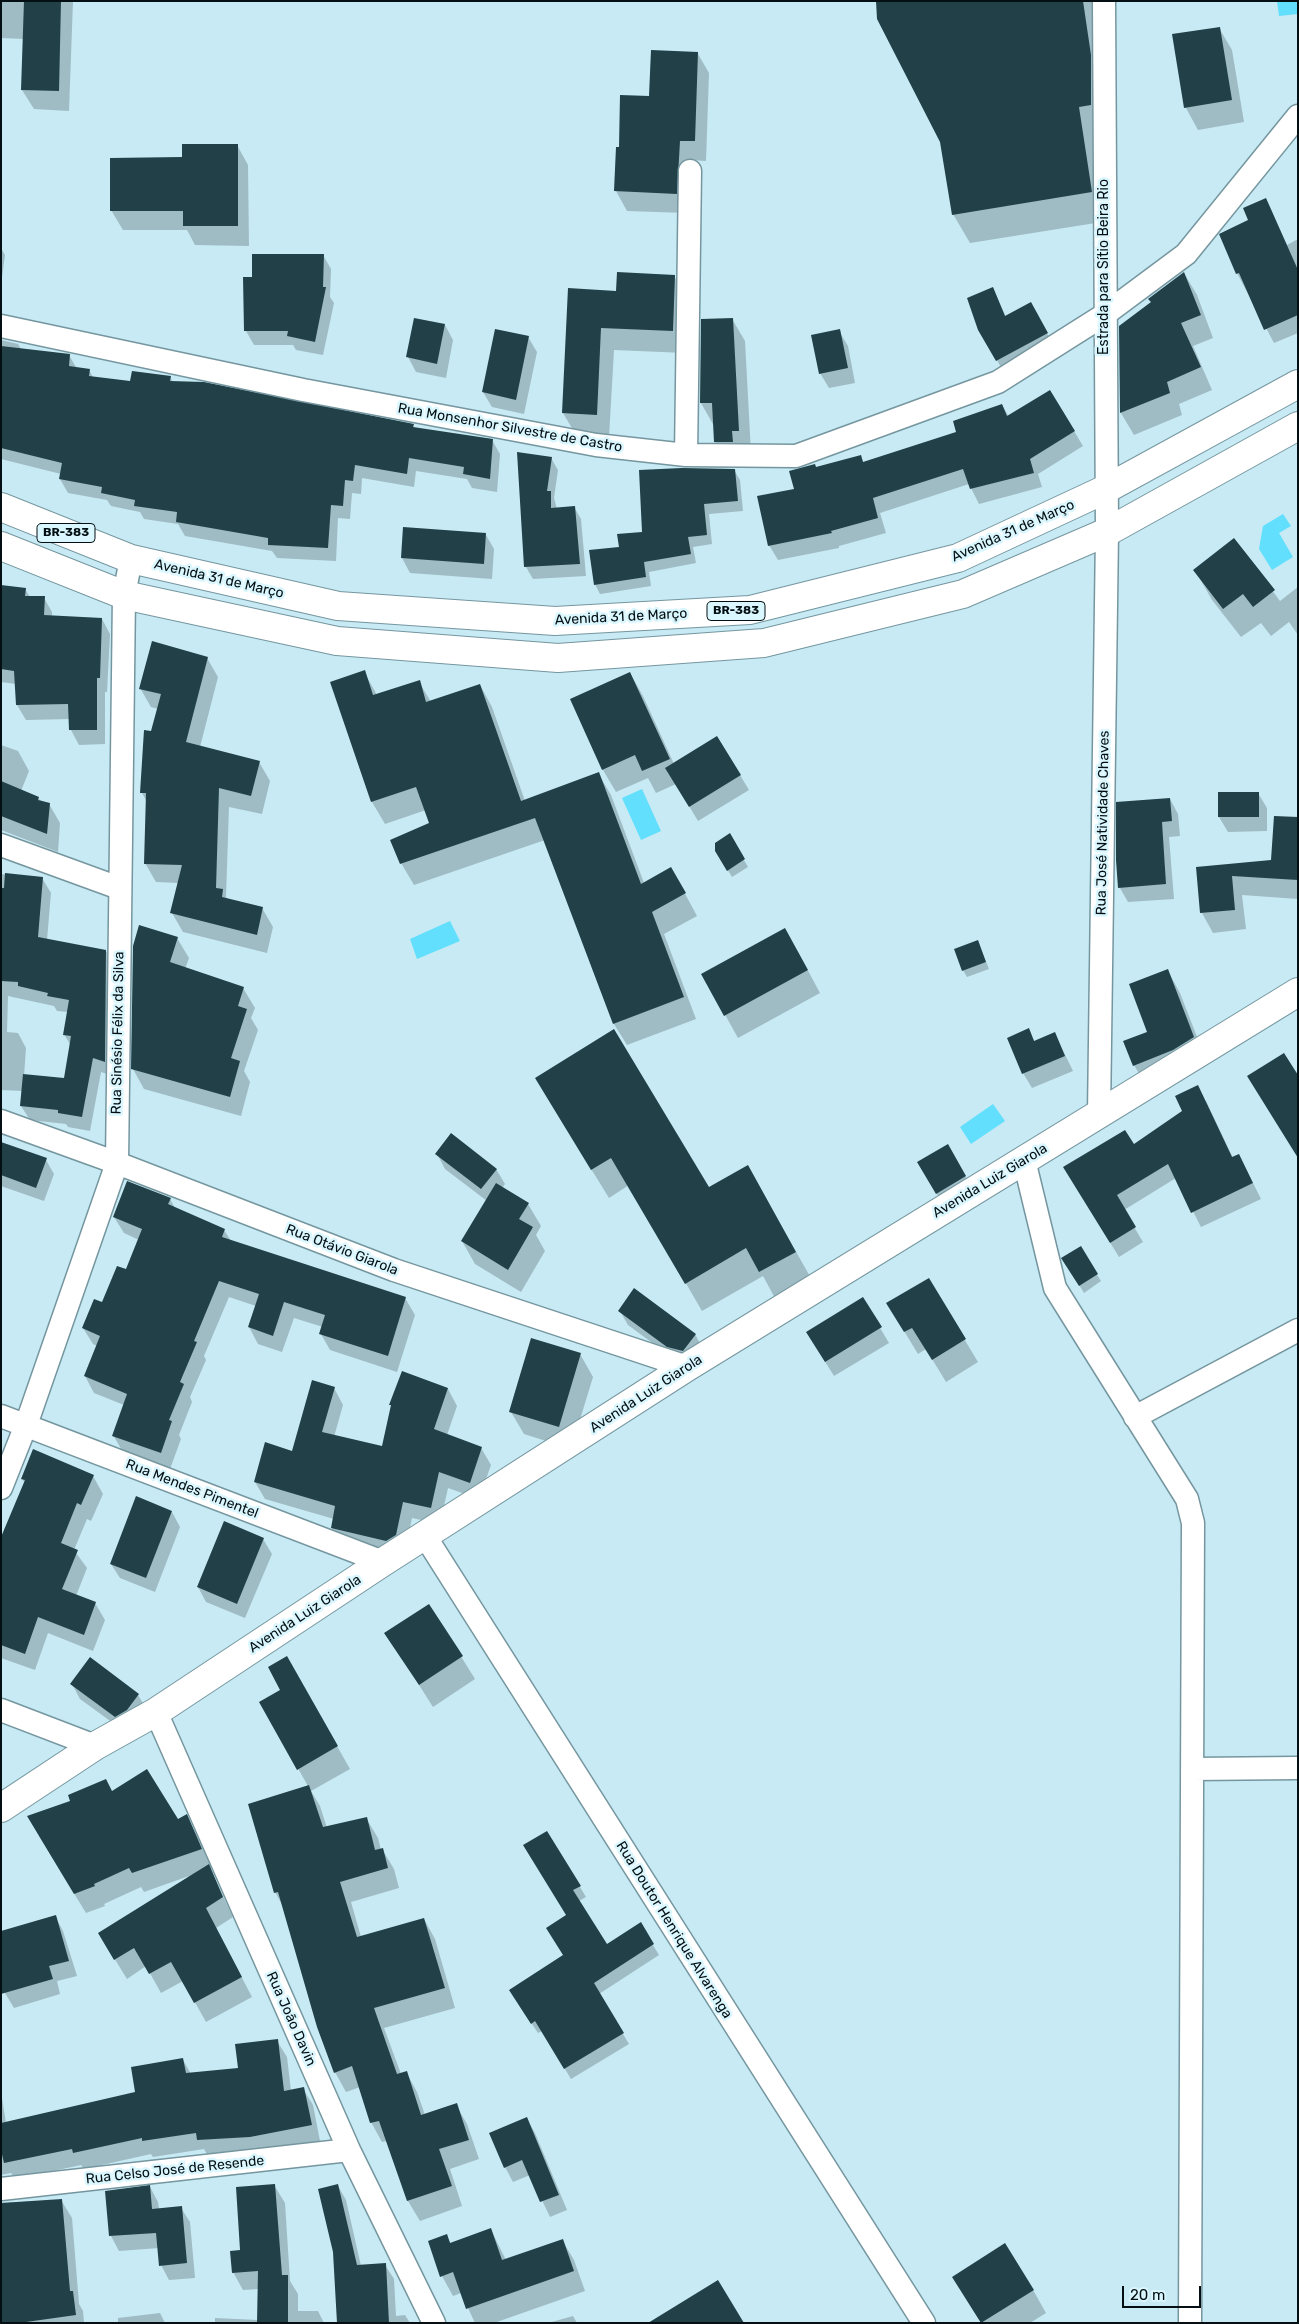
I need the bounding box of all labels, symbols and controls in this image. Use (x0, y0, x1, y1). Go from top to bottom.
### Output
street label: Estrada para Sítio Beira Rio (1096, 179, 1112, 355)
street label: Rua Monsenhor Silvestre de Castro (397, 400, 623, 456)
street label: Avenida 31 de Março (949, 496, 1077, 566)
road number: BR-383 (37, 524, 95, 542)
street label: Avenida 31 de Março (153, 556, 285, 602)
road number: BR-383 (707, 602, 765, 620)
street label: Avenida 31 de Março (554, 605, 688, 629)
street label: Rua José Natividade Chaves (1093, 730, 1113, 916)
street label: Rua Sinésio Félix da Silva (108, 951, 128, 1115)
street label: Avenida Luiz Giarola (930, 1140, 1050, 1222)
street label: Rua Otávio Giarola (283, 1221, 401, 1279)
street label: Avenida Luiz Giarola (587, 1351, 705, 1437)
street label: Rua Mendes Pimentel (123, 1456, 261, 1522)
street label: Avenida Luiz Giarola (246, 1571, 364, 1657)
street label: Rua Doutor Henrique Alvarenga (612, 1838, 736, 2022)
street label: Rua João Davin (263, 1969, 319, 2069)
street label: Rua Celso José de Resende (85, 2152, 265, 2188)
scale bar (1124, 2276, 1203, 2308)
text: 20 m (1130, 2286, 1165, 2304)

